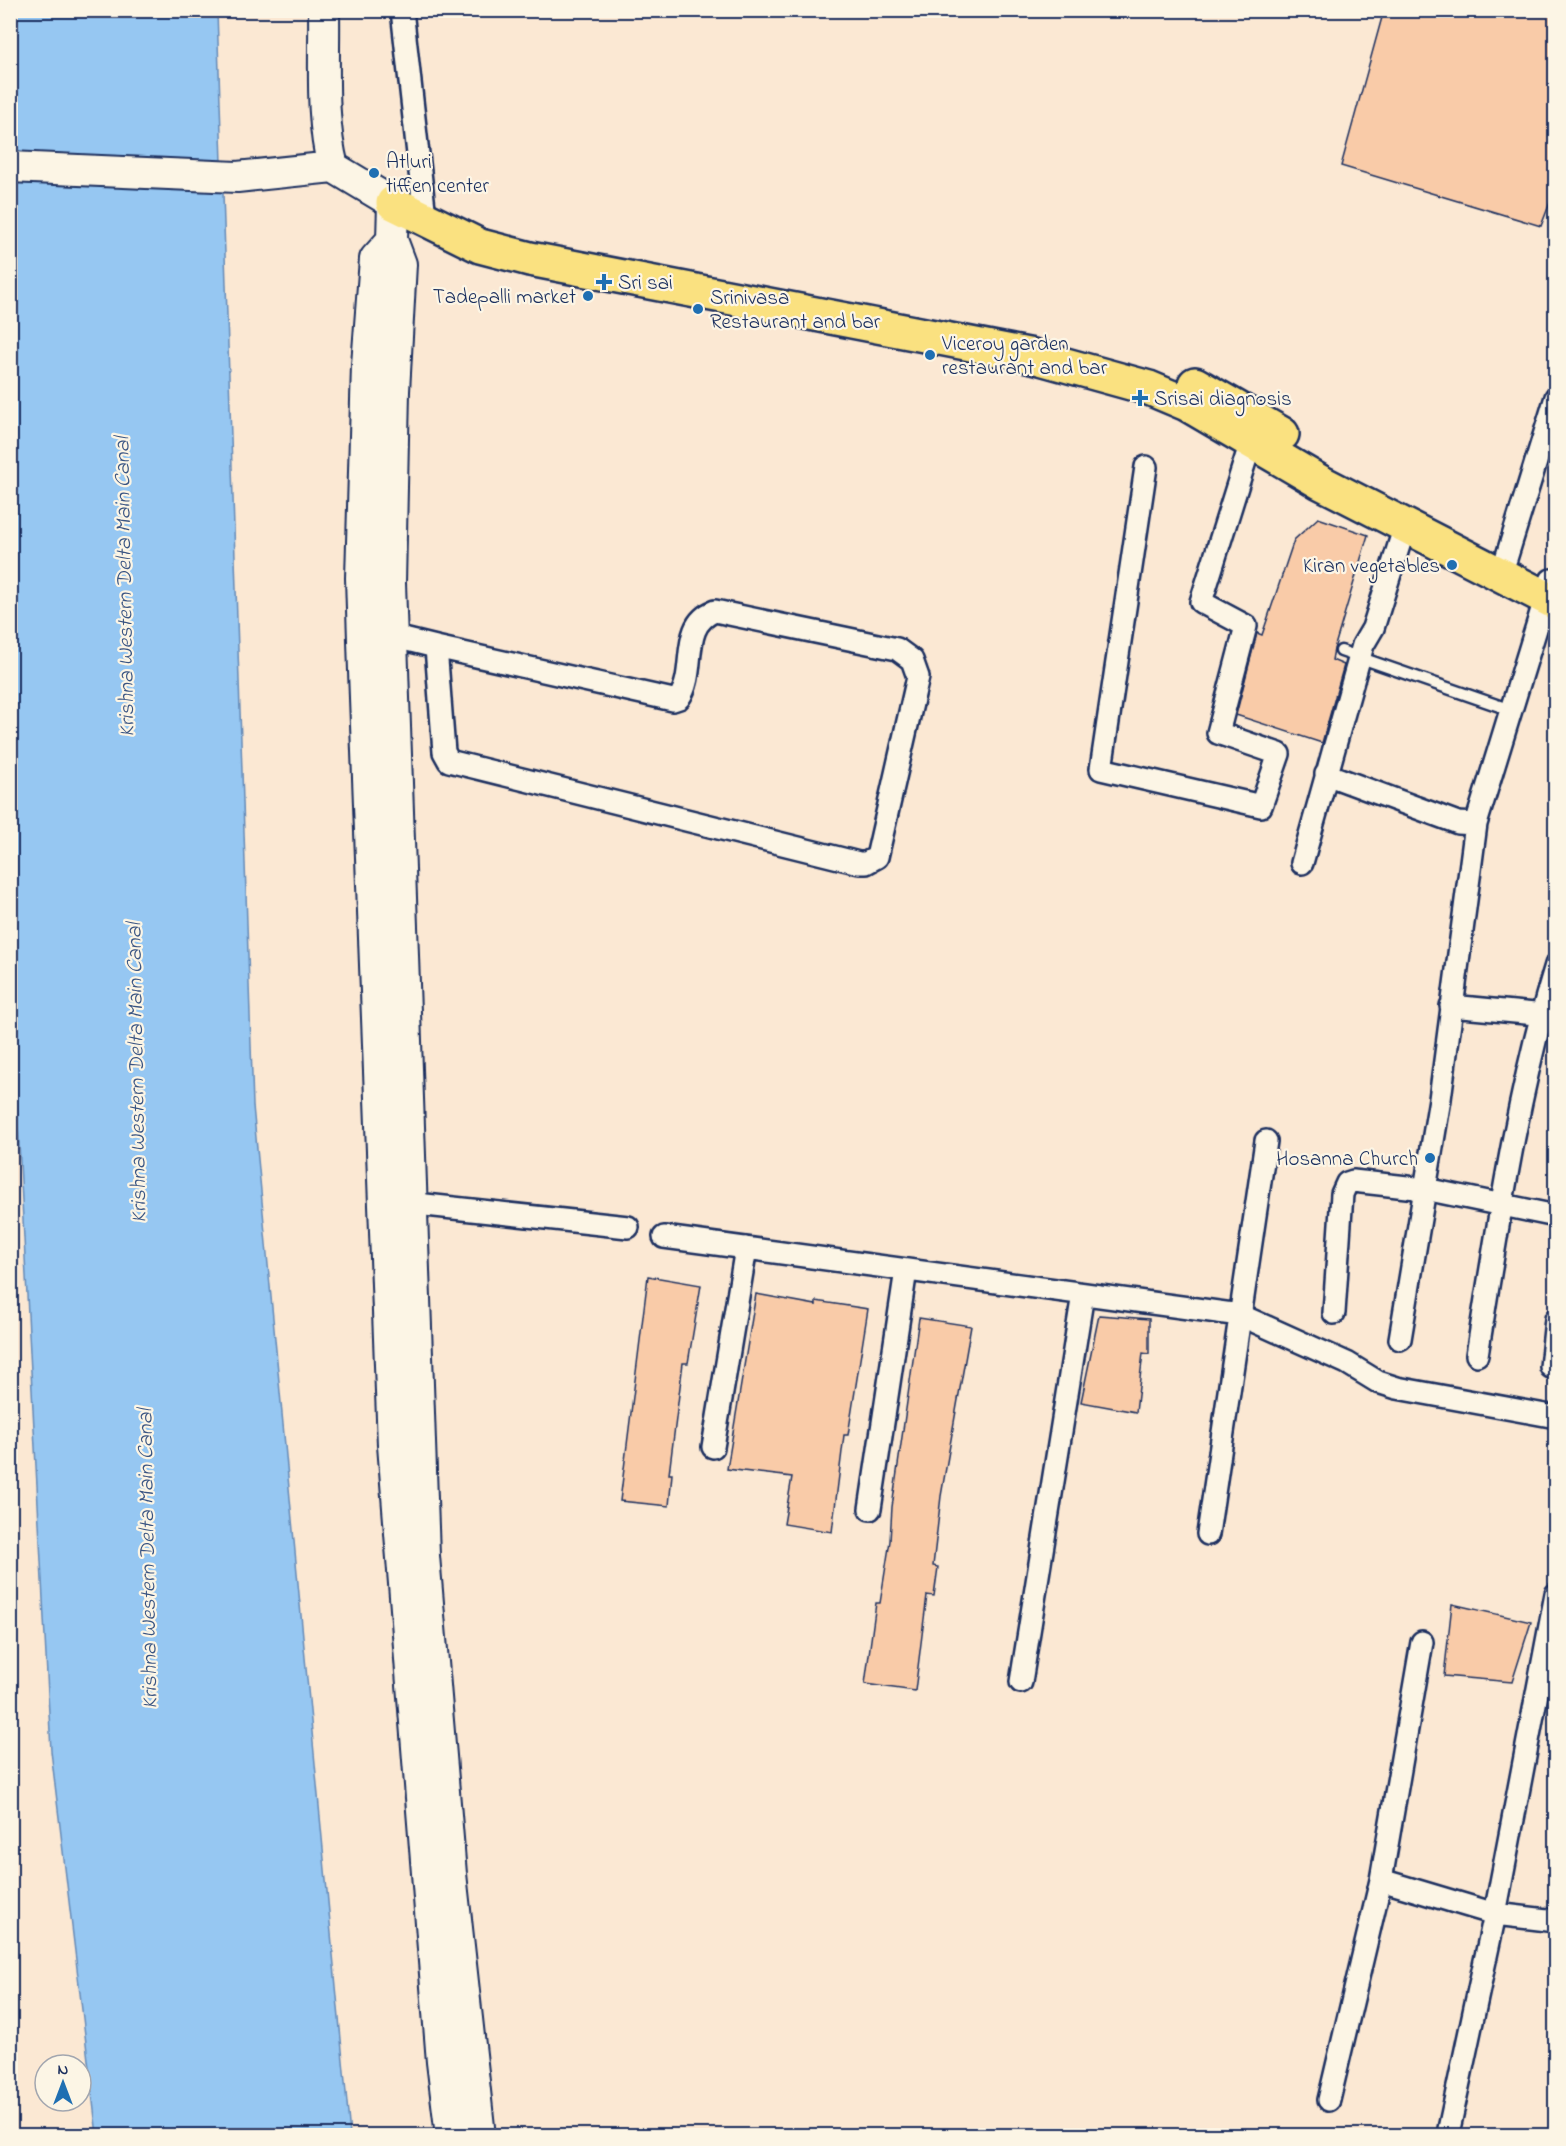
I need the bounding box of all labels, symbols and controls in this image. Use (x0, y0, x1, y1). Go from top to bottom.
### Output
place label: Atluri tiffen center (386, 148, 489, 202)
marker: Atluri tiffen center (367, 166, 381, 180)
place label: Sri sai (618, 269, 673, 299)
marker: Sri sai (595, 273, 613, 291)
place label: Tadepalli market (433, 283, 576, 313)
place label: Srinivasa Restaurant and bar (710, 284, 881, 338)
marker: Tadepalli market (581, 289, 595, 303)
marker: Srinivasa Restaurant and bar (691, 302, 705, 316)
place label: Viceroy garden restaurant and bar (941, 330, 1108, 384)
marker: Viceroy garden restaurant and bar (923, 348, 937, 362)
place label: Srisai diagnosis (1154, 385, 1292, 417)
marker: Srisai diagnosis (1131, 389, 1149, 407)
water label: Krishna Western Delta Main Canal (107, 434, 145, 737)
place label: Kiran vegetables (1303, 552, 1440, 584)
marker: Kiran vegetables (1445, 558, 1459, 572)
water label: Krishna Western Delta Main Canal (119, 920, 157, 1223)
place label: Hosanna Church (1276, 1145, 1418, 1175)
marker: Hosanna Church (1423, 1151, 1437, 1165)
water label: Krishna Western Delta Main Canal (130, 1406, 168, 1709)
north arrow (33, 2053, 93, 2113)
text: N (58, 2058, 69, 2082)

